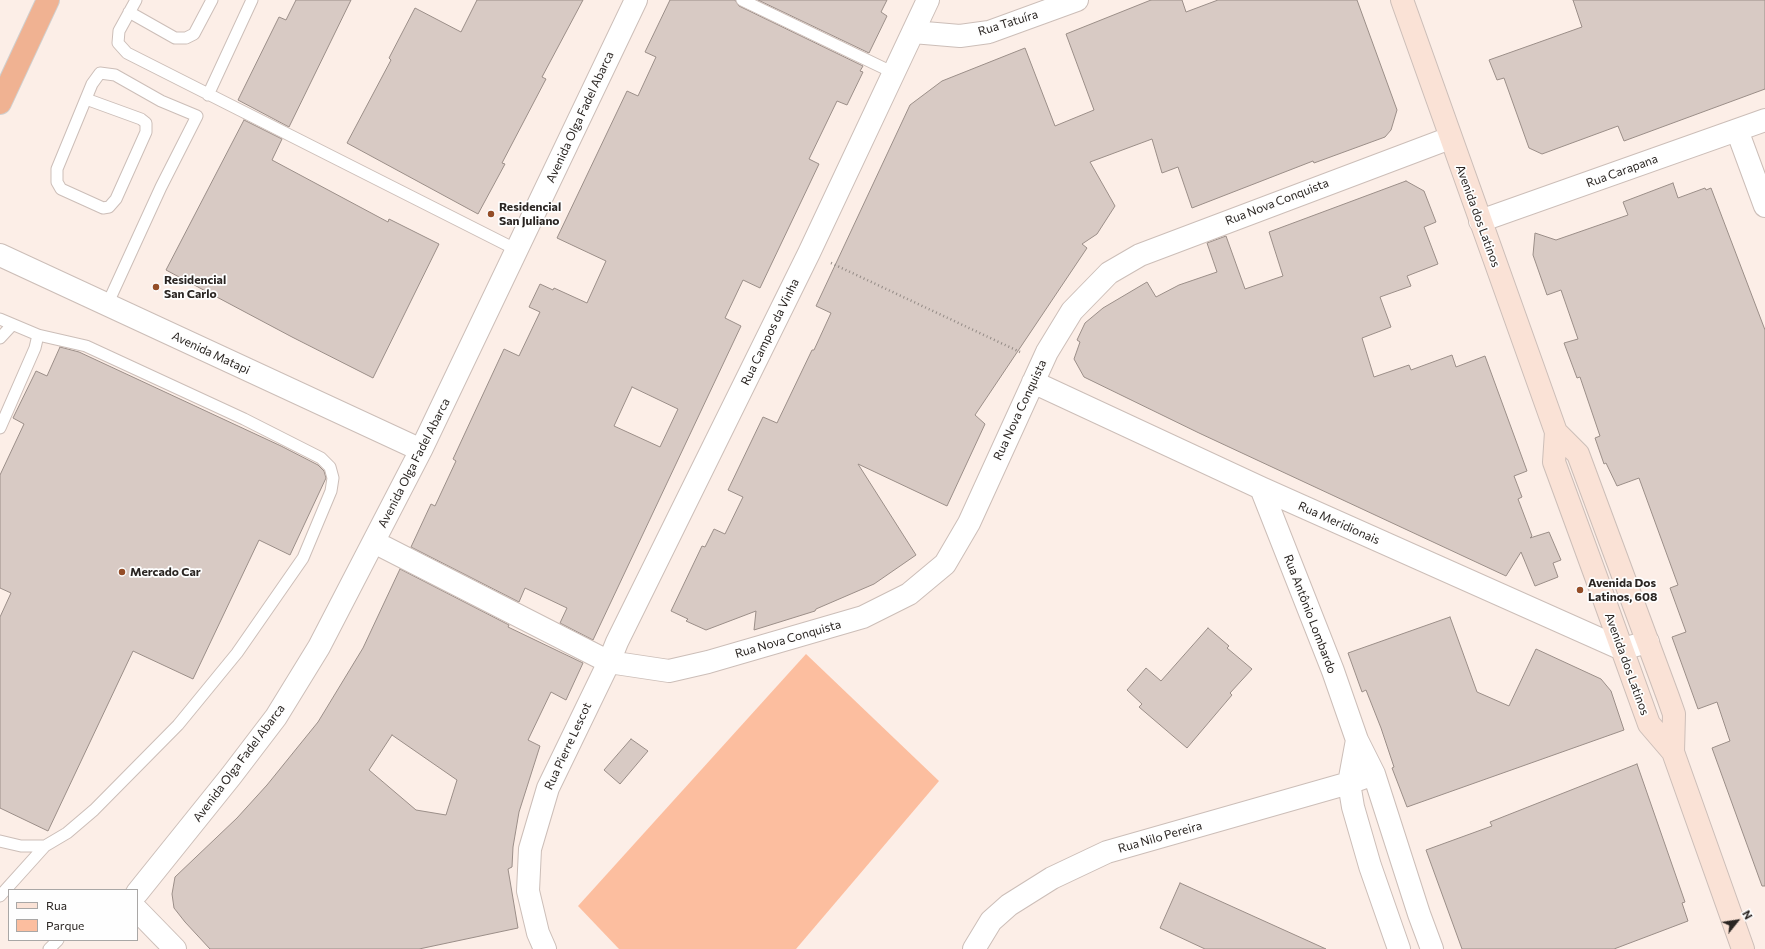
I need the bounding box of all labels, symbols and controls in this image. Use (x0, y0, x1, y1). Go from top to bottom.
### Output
street label: Rua Tatuíra (976, 7, 1040, 39)
street label: Avenida Olga Fadel Abarca (543, 49, 617, 185)
street label: Rua Carapana (1584, 151, 1660, 191)
street label: Avenida dos Latinos (1453, 163, 1503, 269)
street label: Rua Nova Conquista (1223, 176, 1331, 228)
place label: Residencial San Juliano (499, 200, 561, 228)
marker: Residencial San Juliano (486, 209, 496, 219)
place label: Residencial San Carlo (164, 273, 226, 301)
street label: Rua Campos da Vinha (738, 276, 802, 388)
marker: Residencial San Carlo (151, 282, 161, 292)
street label: Avenida Matapi (170, 329, 252, 377)
street label: Rua Nova Conquista (990, 357, 1050, 463)
street label: Avenida Olga Fadel Abarca (375, 396, 453, 530)
street label: Rua Meridionais (1296, 499, 1382, 547)
street label: Rua Antônio Lombardo (1281, 552, 1339, 676)
place label: Mercado Car (130, 565, 201, 579)
marker: Mercado Car (117, 567, 127, 577)
place label: Avenida Dos Latinos, 608 (1588, 576, 1657, 604)
marker: Avenida Dos Latinos, 608 (1575, 585, 1585, 595)
street label: Avenida dos Latinos (1602, 611, 1652, 717)
street label: Rua Nova Conquista (733, 617, 843, 661)
street label: Rua Pierre Lescot (541, 700, 595, 792)
street label: Avenida Olga Fadel Abarca (190, 701, 288, 825)
street label: Rua Nilo Pereira (1116, 818, 1204, 856)
legend (8, 889, 138, 941)
text: Rua (46, 898, 67, 912)
north arrow (1717, 901, 1757, 941)
text: N (1740, 908, 1756, 922)
text: Parque (46, 918, 84, 932)

